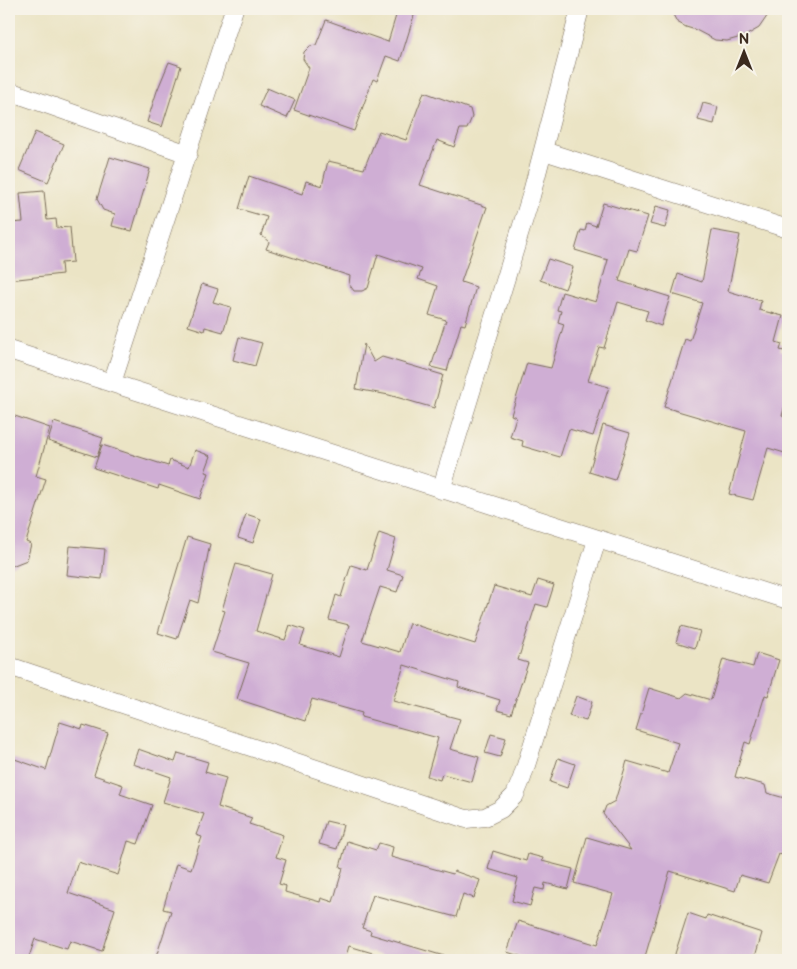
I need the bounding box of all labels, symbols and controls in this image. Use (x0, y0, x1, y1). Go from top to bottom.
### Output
north arrow (720, 28, 770, 78)
text: N (739, 31, 749, 48)

